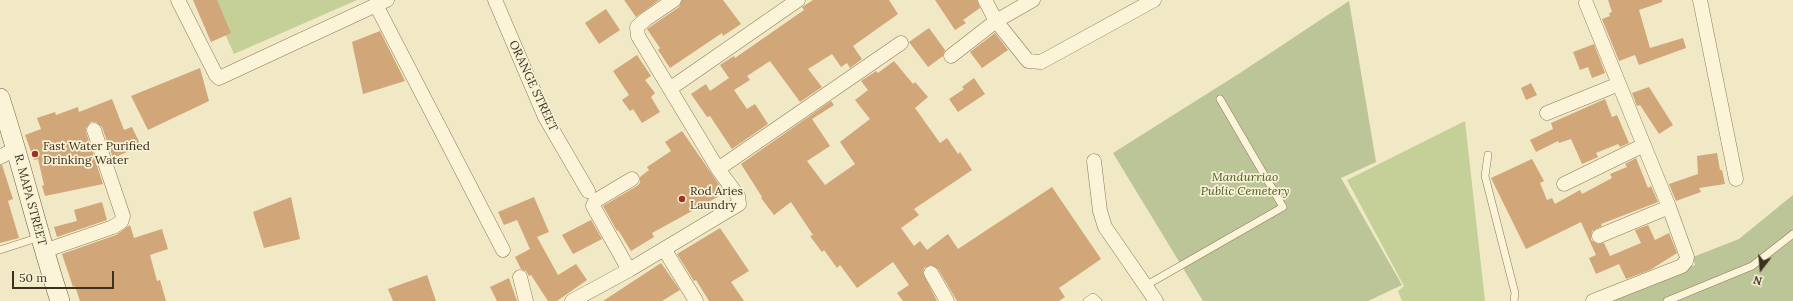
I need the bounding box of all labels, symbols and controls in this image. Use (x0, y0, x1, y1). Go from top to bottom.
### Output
street label: ORANGE STREET (506, 38, 560, 134)
place label: Fast Water Purified Drinking Water (43, 140, 150, 168)
marker: Fast Water Purified Drinking Water (30, 149, 40, 159)
street label: R. MAPA STREET (11, 153, 49, 247)
park label: Mandurriao Public Cemetery (1201, 171, 1289, 199)
place label: Rod Aries Laundry (690, 185, 743, 213)
marker: Rod Aries Laundry (677, 194, 687, 204)
north arrow (1741, 249, 1781, 289)
scale bar (14, 263, 116, 289)
text: 50 m (19, 270, 47, 285)
text: N (1752, 273, 1764, 288)

